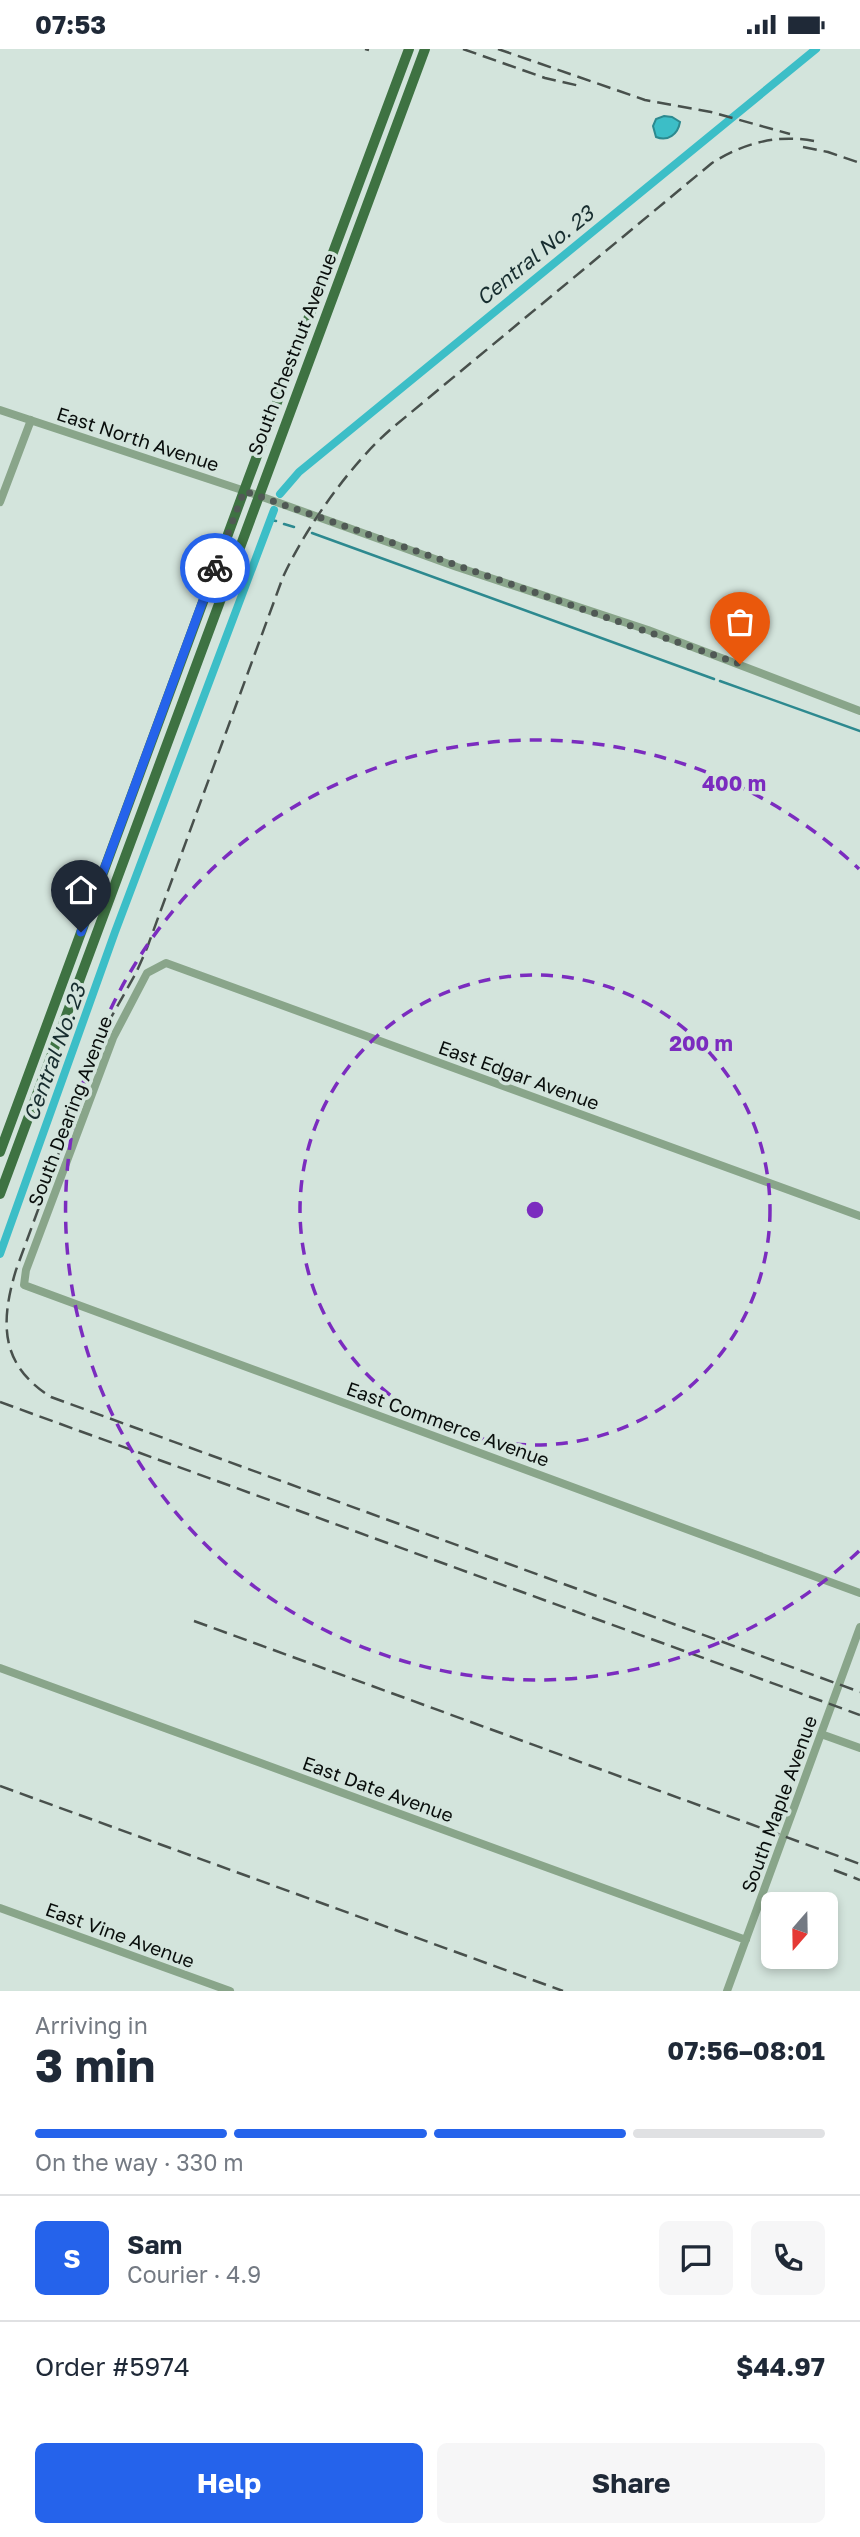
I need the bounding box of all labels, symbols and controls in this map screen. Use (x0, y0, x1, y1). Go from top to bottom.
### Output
text: 07:53 (35, 9, 106, 40)
water label: Central No. 23 (470, 199, 600, 310)
street label: South Chestnut Avenue (242, 249, 341, 458)
street label: East North Avenue (54, 401, 222, 476)
courier (180, 533, 250, 603)
icon: bike (196, 549, 234, 587)
pin (710, 592, 770, 664)
icon: bag (721, 603, 759, 641)
text: 400 m (702, 770, 766, 796)
pin (51, 860, 111, 932)
icon: home (62, 871, 100, 909)
water label: Central No. 23 (17, 979, 91, 1125)
street label: South Dearing Avenue (23, 1012, 116, 1209)
text: 200 m (669, 1030, 733, 1056)
street label: East Edgar Avenue (436, 1035, 603, 1114)
centre of rings (523, 1198, 547, 1222)
street label: East Commerce Avenue (344, 1376, 553, 1471)
street label: South Maple Avenue (736, 1712, 821, 1895)
street label: East Date Avenue (300, 1751, 457, 1827)
north arrow (761, 1892, 838, 1969)
map controls (761, 1892, 838, 1969)
street label: East Vine Avenue (43, 1897, 198, 1972)
text: Arriving in (35, 2011, 148, 2039)
text: 07:56–08:01 (667, 2035, 825, 2066)
text: 3 min (35, 2037, 155, 2092)
text: On the way · 330 m (35, 2148, 244, 2176)
button: chat (659, 2221, 733, 2295)
button: phone (751, 2221, 825, 2295)
text: Sam (127, 2229, 182, 2260)
text: S (63, 2243, 81, 2274)
text: Courier · 4.9 (127, 2260, 261, 2288)
text: Order #5974 (35, 2351, 190, 2382)
text: $44.97 (736, 2351, 825, 2382)
button: Help (35, 2443, 423, 2523)
button: Share (437, 2443, 825, 2523)

